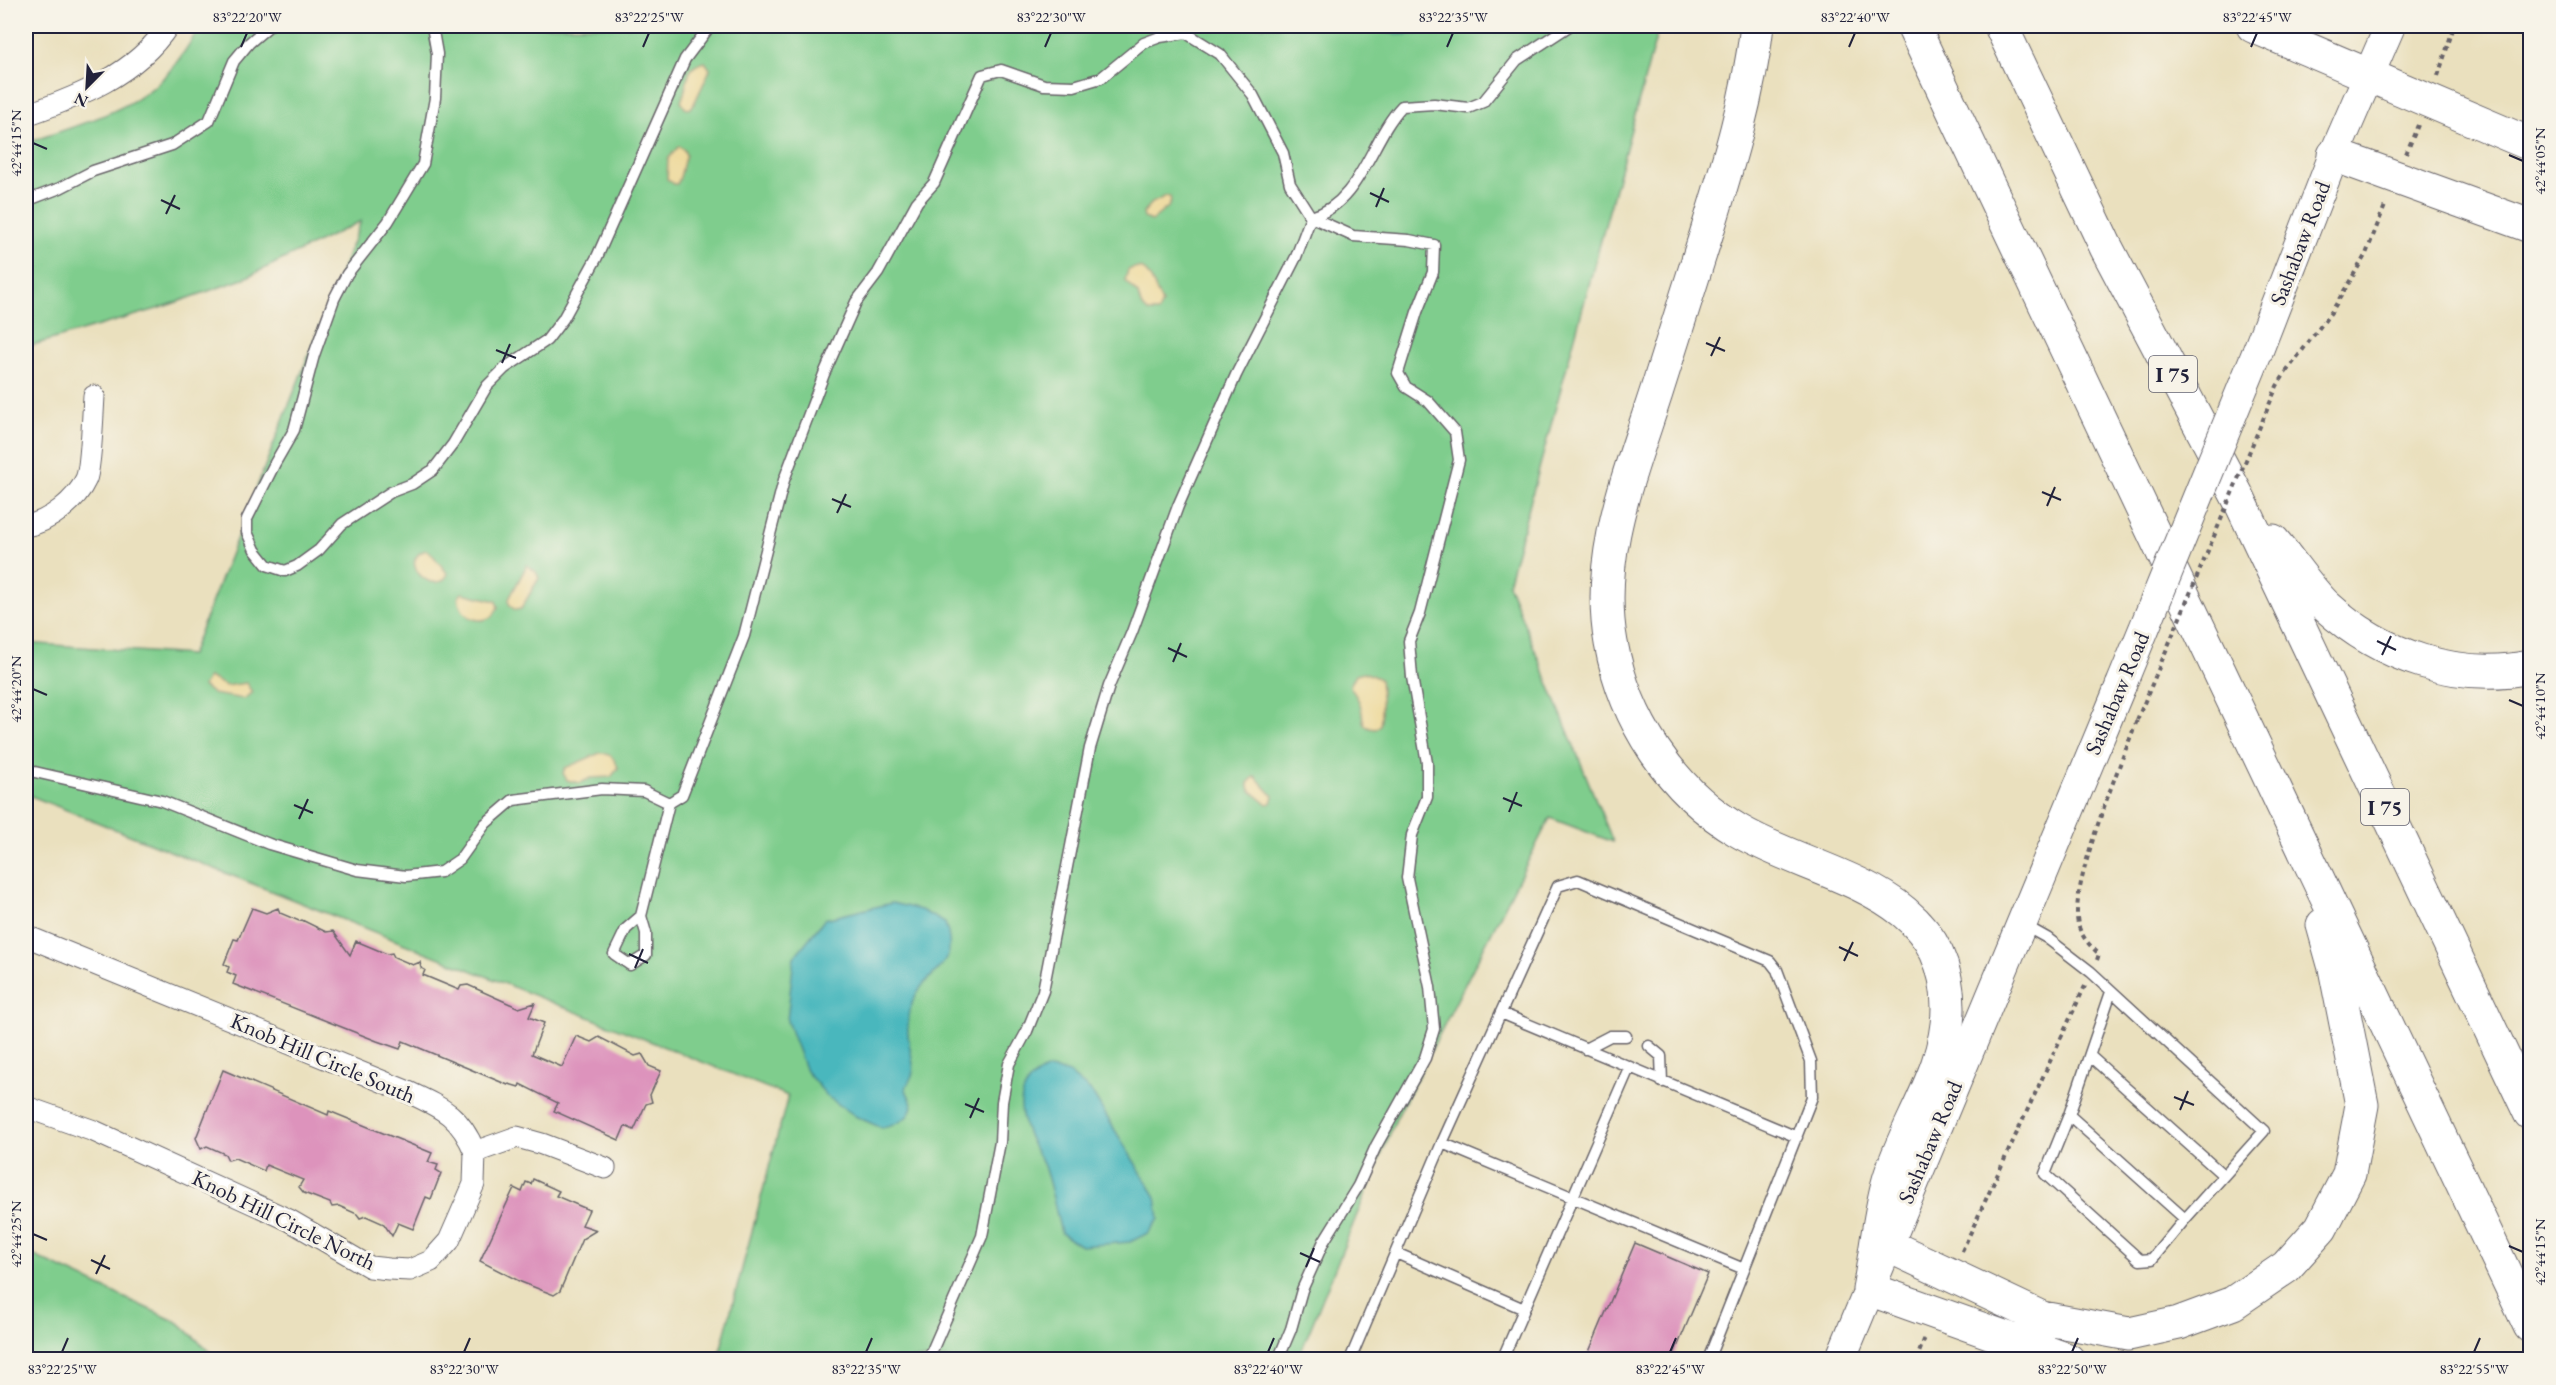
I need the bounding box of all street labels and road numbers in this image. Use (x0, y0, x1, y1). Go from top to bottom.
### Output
street label: Sashabaw Road (2263, 176, 2337, 309)
road number: I 75 (2149, 356, 2197, 392)
street label: Sashabaw Road (2078, 626, 2156, 759)
road number: I 75 (2361, 789, 2409, 825)
street label: Knob Hill Circle South (226, 1006, 420, 1110)
street label: Sashabaw Road (1891, 1075, 1969, 1208)
street label: Knob Hill Circle North (187, 1163, 381, 1277)

